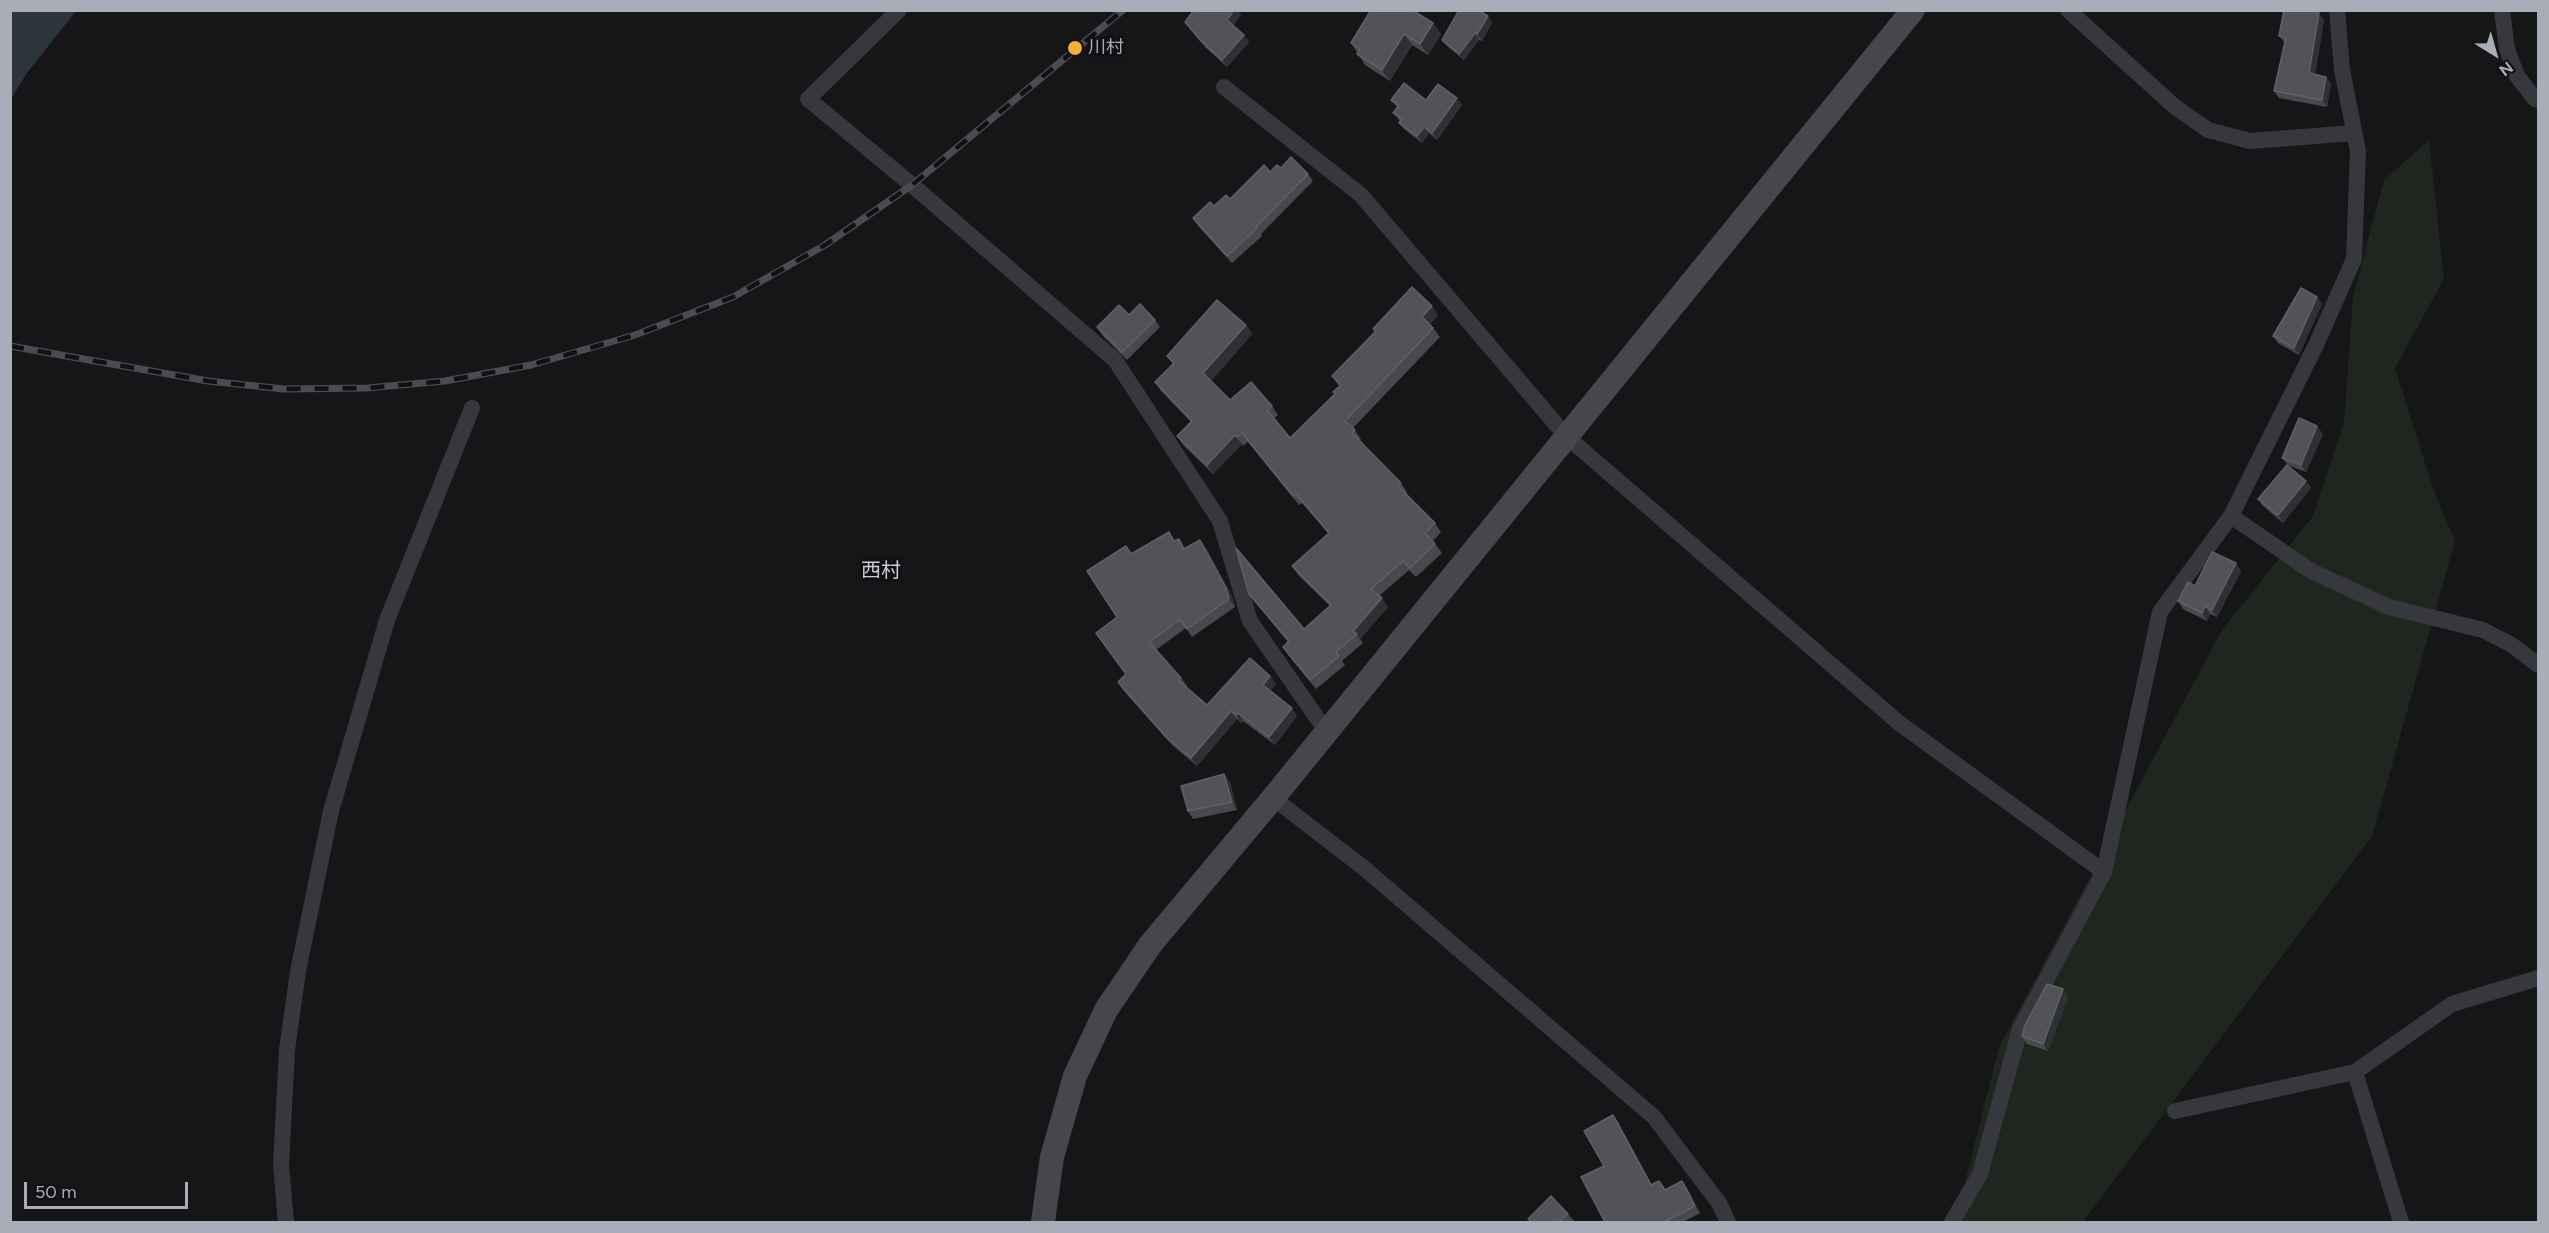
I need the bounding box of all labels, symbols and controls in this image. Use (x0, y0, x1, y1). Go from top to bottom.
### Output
north arrow (2465, 24, 2525, 84)
place label: 川村 (1088, 37, 1124, 59)
marker: 川村 (1066, 39, 1084, 57)
text: N (2495, 57, 2517, 80)
district label: 西村 (861, 559, 901, 583)
scale bar (27, 1170, 190, 1208)
text: 50 m (35, 1181, 77, 1203)

